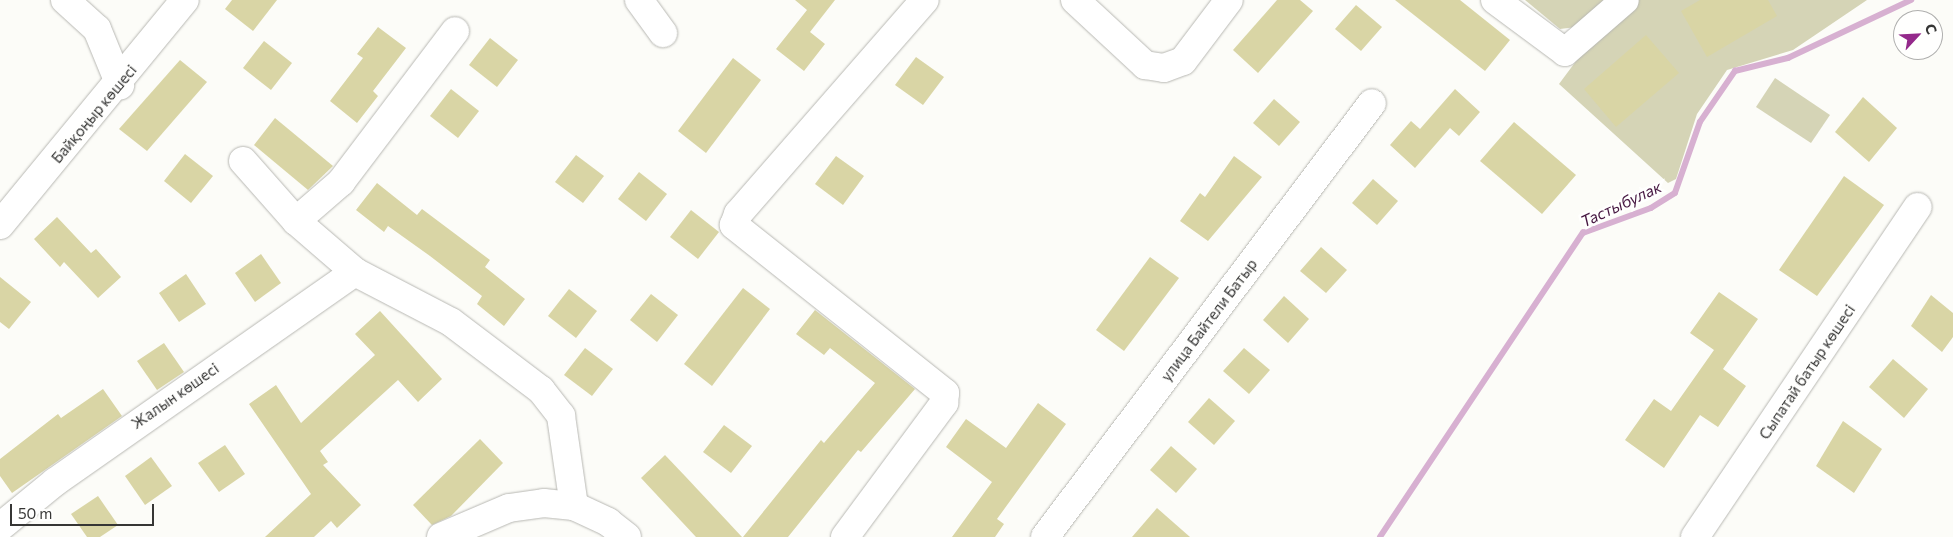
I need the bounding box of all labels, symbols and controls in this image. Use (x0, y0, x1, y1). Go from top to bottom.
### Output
north arrow (1893, 10, 1943, 60)
text: С (1921, 21, 1941, 37)
street label: Байқоңыр көшесі (48, 61, 140, 167)
water label: Тастыбулак (1577, 177, 1665, 231)
street label: улица Байтели Батыр (1157, 255, 1261, 385)
street label: Сыпатай батыр көшесі (1755, 301, 1859, 443)
street label: Жалын көшесі (128, 359, 222, 433)
scale bar (12, 494, 156, 526)
text: 50 m (18, 504, 52, 522)

